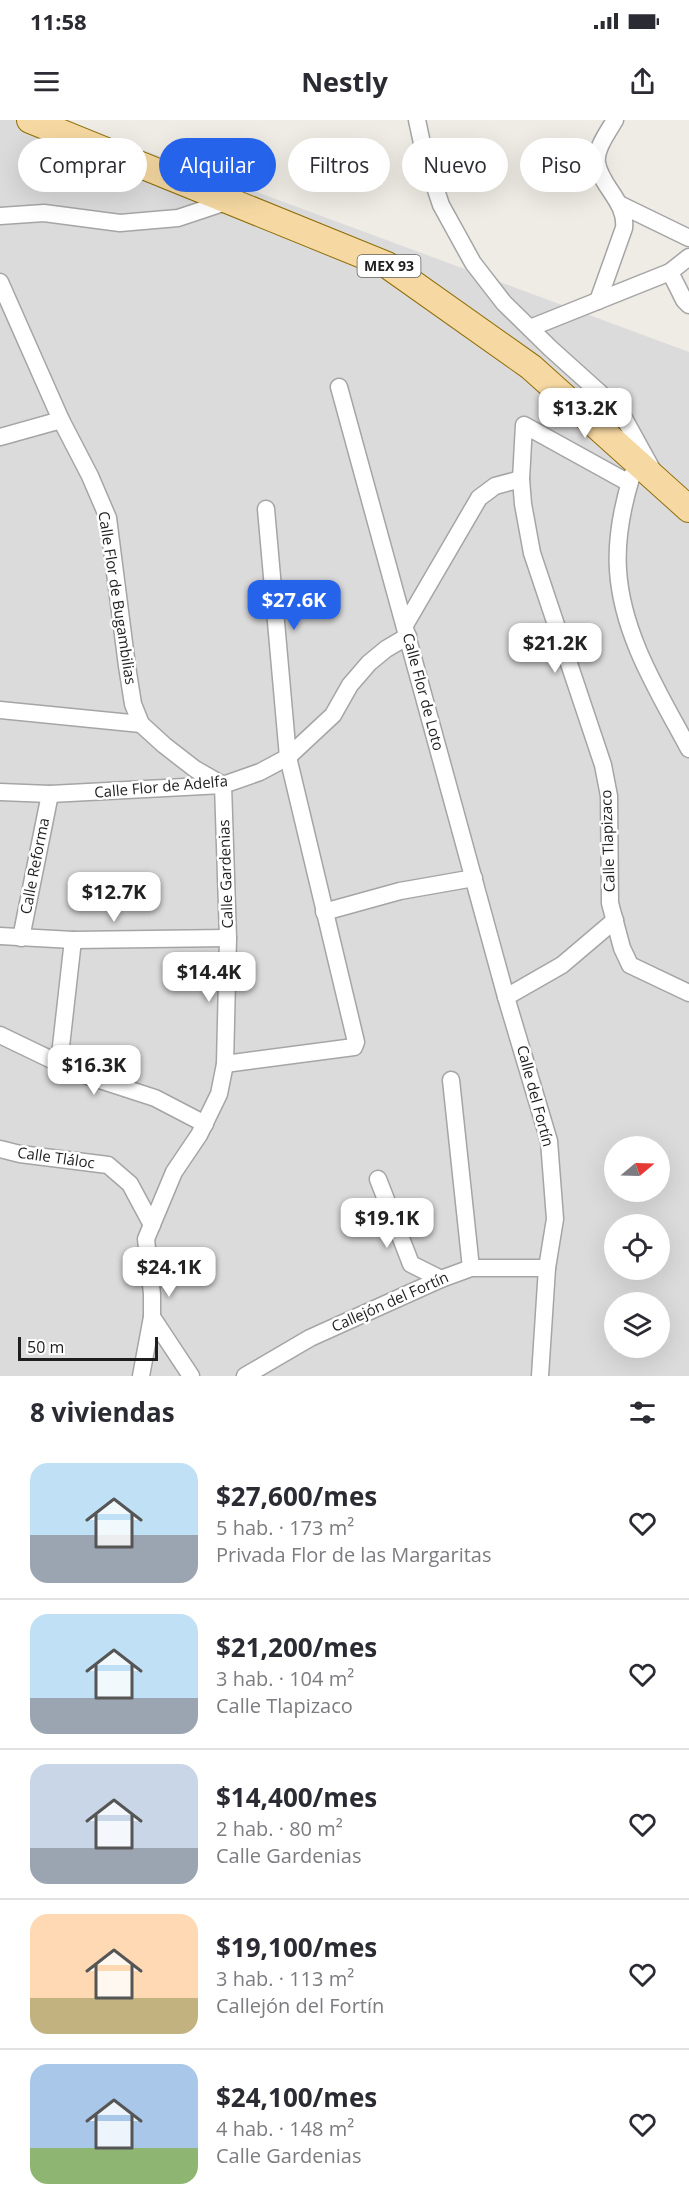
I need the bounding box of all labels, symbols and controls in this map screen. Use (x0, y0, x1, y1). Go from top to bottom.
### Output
text: 11:58 (30, 6, 87, 36)
text: Nestly (301, 63, 388, 100)
icon: menu (30, 65, 63, 98)
icon: share (626, 65, 659, 98)
chip: Comprar (18, 138, 147, 192)
chip: Alquilar (159, 138, 276, 192)
chip: Filtros (288, 138, 390, 192)
chip: Nuevo (402, 138, 508, 192)
chip: Piso (520, 138, 603, 192)
road number: MEX 93 (358, 255, 420, 277)
pin: $13.2K (536, 388, 634, 439)
text: $13.2K (553, 394, 617, 421)
street label: Calle Flor de Bugambilias (94, 510, 142, 686)
pin: $27.6K (245, 580, 343, 631)
text: $27.6K (262, 586, 326, 613)
pin: $21.2K (506, 623, 604, 674)
text: $21.2K (523, 629, 587, 656)
street label: Calle Flor de Loto (399, 631, 449, 753)
street label: Calle Flor de Adelfa (93, 770, 229, 802)
street label: Calle Tlapizaco (595, 789, 619, 893)
street label: Calle Reforma (15, 816, 53, 916)
street label: Calle Gardenias (213, 819, 237, 929)
pin: $12.7K (65, 872, 163, 923)
text: $12.7K (82, 878, 146, 905)
pin: $14.4K (160, 952, 258, 1003)
text: $14.4K (177, 958, 241, 985)
street label: Calle del Fortín (513, 1043, 559, 1149)
pin: $16.3K (45, 1045, 143, 1096)
text: $16.3K (62, 1051, 126, 1078)
north arrow (604, 1136, 670, 1202)
map controls (604, 1136, 670, 1358)
street label: Calle Tláloc (16, 1142, 96, 1172)
pin: $19.1K (338, 1198, 436, 1249)
text: $19.1K (355, 1204, 419, 1231)
button: locate (604, 1214, 670, 1280)
pin: $24.1K (120, 1247, 218, 1298)
text: $24.1K (137, 1253, 201, 1280)
street label: Callejón del Fortín (328, 1266, 451, 1336)
button: layers (604, 1292, 670, 1358)
scale bar (18, 1334, 158, 1362)
text: 50 m (27, 1336, 64, 1358)
text: 8 viviendas (30, 1394, 175, 1430)
icon: filters (626, 1396, 659, 1429)
text: $27,600/mes (216, 1478, 377, 1514)
icon: home (78, 1487, 150, 1559)
icon: heart (626, 1507, 659, 1540)
text: 5 hab. · 173 m² (216, 1514, 354, 1541)
text: Privada Flor de las Margaritas (216, 1541, 491, 1568)
text: $21,200/mes (216, 1629, 377, 1665)
icon: home (78, 1638, 150, 1710)
icon: heart (626, 1658, 659, 1691)
text: 3 hab. · 104 m² (216, 1665, 354, 1692)
text: Calle Tlapizaco (216, 1692, 353, 1719)
text: $14,400/mes (216, 1779, 377, 1815)
icon: home (78, 1788, 150, 1860)
icon: heart (626, 1808, 659, 1841)
text: 2 hab. · 80 m² (216, 1815, 343, 1842)
text: Calle Gardenias (216, 1842, 362, 1869)
text: $19,100/mes (216, 1929, 377, 1965)
icon: home (78, 1938, 150, 2010)
icon: heart (626, 1958, 659, 1991)
text: 3 hab. · 113 m² (216, 1965, 354, 1992)
text: Callejón del Fortín (216, 1992, 384, 2019)
text: $24,100/mes (216, 2079, 377, 2115)
icon: home (78, 2088, 150, 2160)
icon: heart (626, 2108, 659, 2141)
text: 4 hab. · 148 m² (216, 2115, 354, 2142)
text: Calle Gardenias (216, 2142, 362, 2169)

